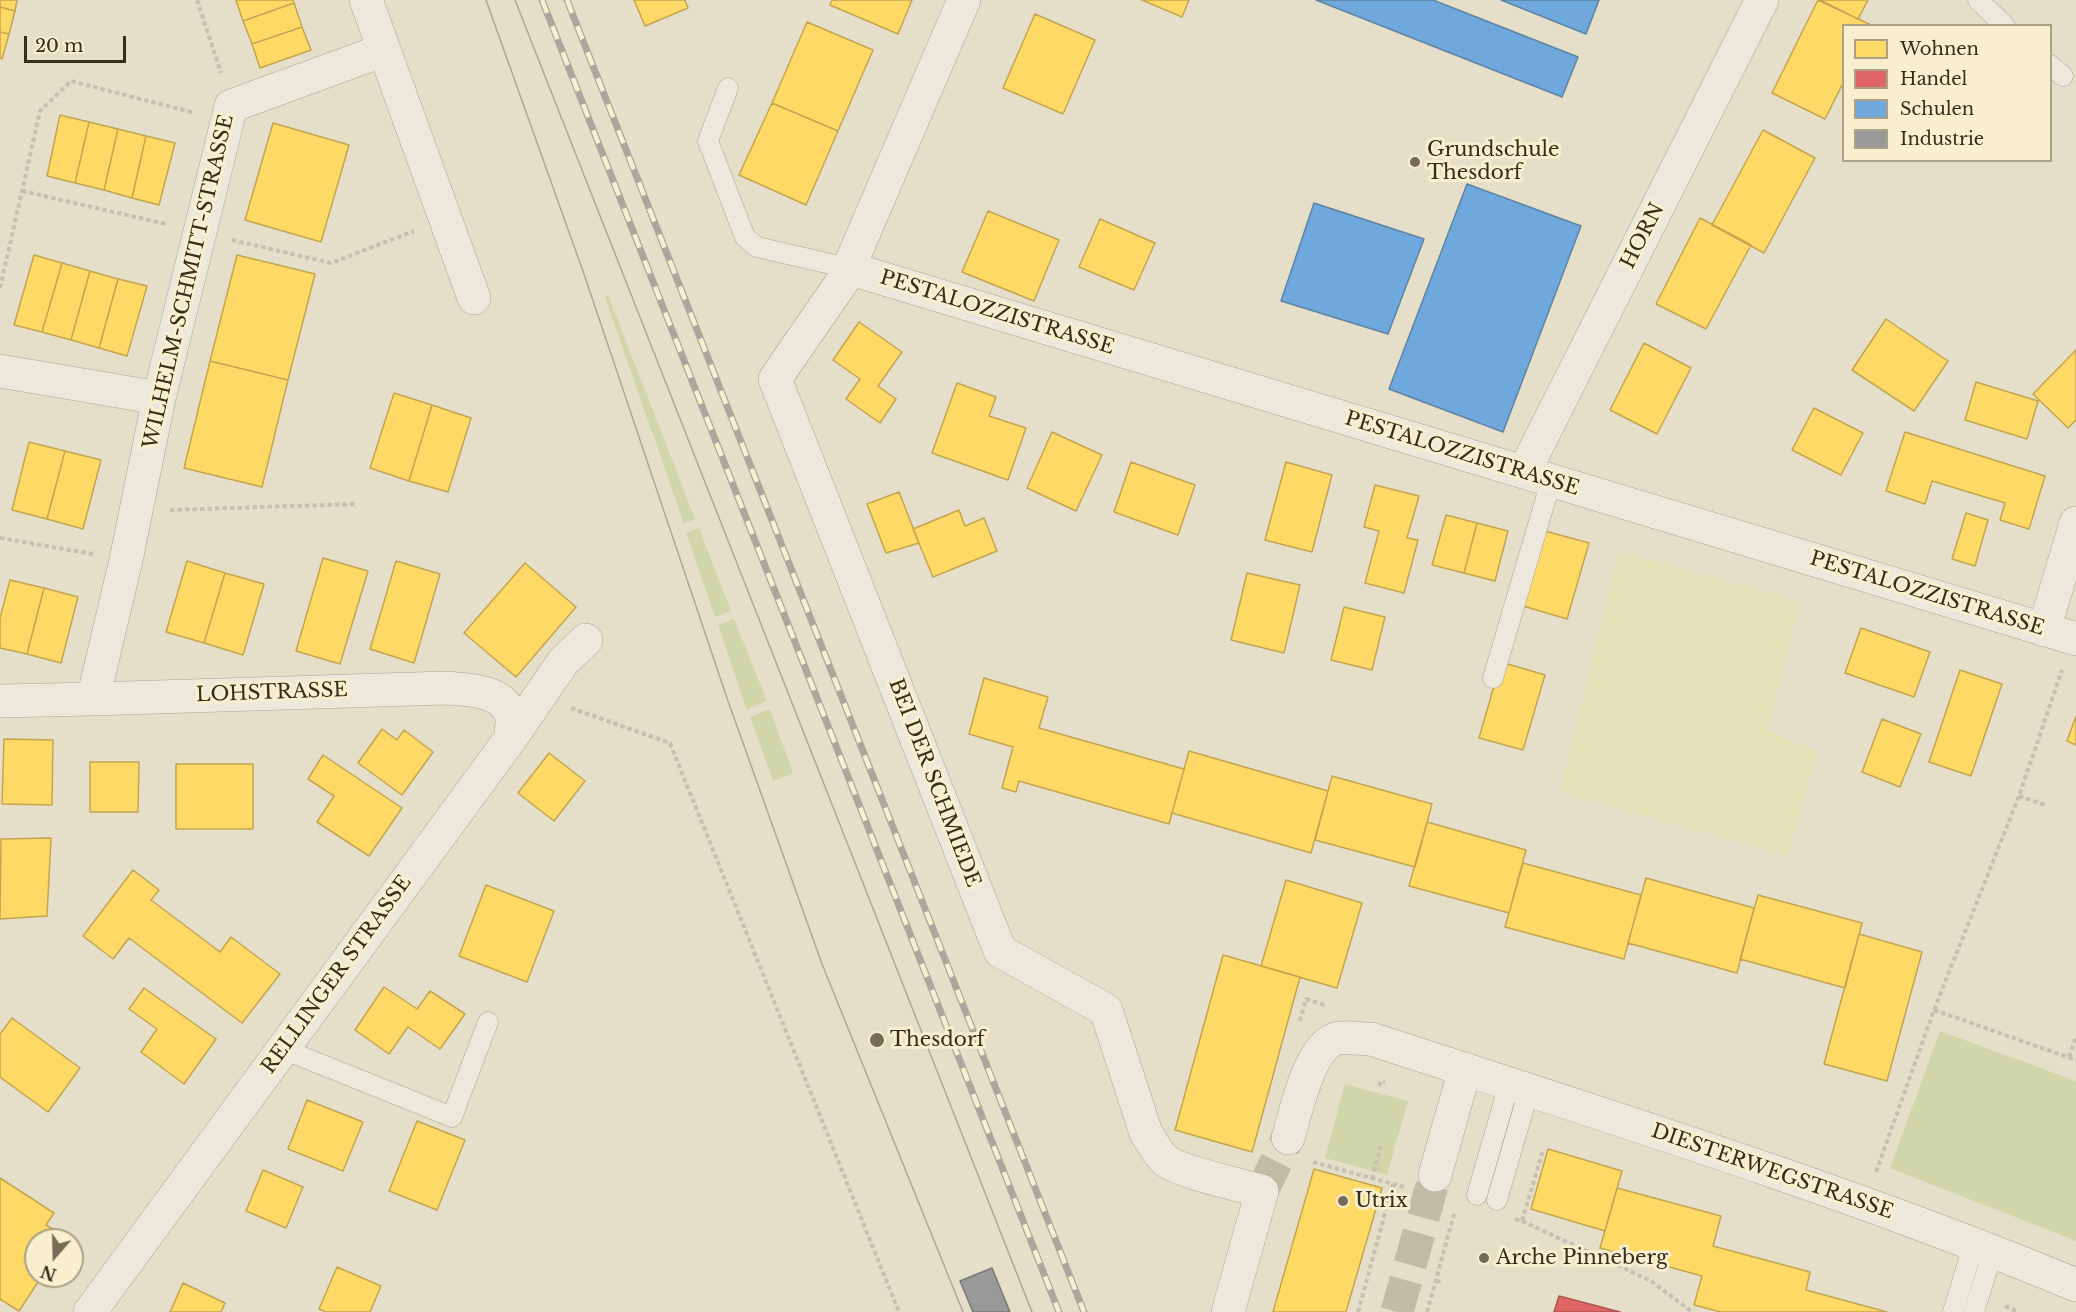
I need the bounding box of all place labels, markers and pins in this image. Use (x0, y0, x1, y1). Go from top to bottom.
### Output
place label: Grundschule Thesdorf (1427, 138, 1560, 185)
marker: Grundschule Thesdorf (1408, 155, 1422, 169)
place label: Thesdorf (890, 1028, 985, 1052)
marker: Thesdorf (868, 1031, 886, 1049)
place label: Utrix (1355, 1189, 1408, 1213)
marker: Utrix (1336, 1194, 1350, 1208)
place label: Arche Pinneberg (1496, 1246, 1668, 1270)
marker: Arche Pinneberg (1477, 1251, 1491, 1265)

